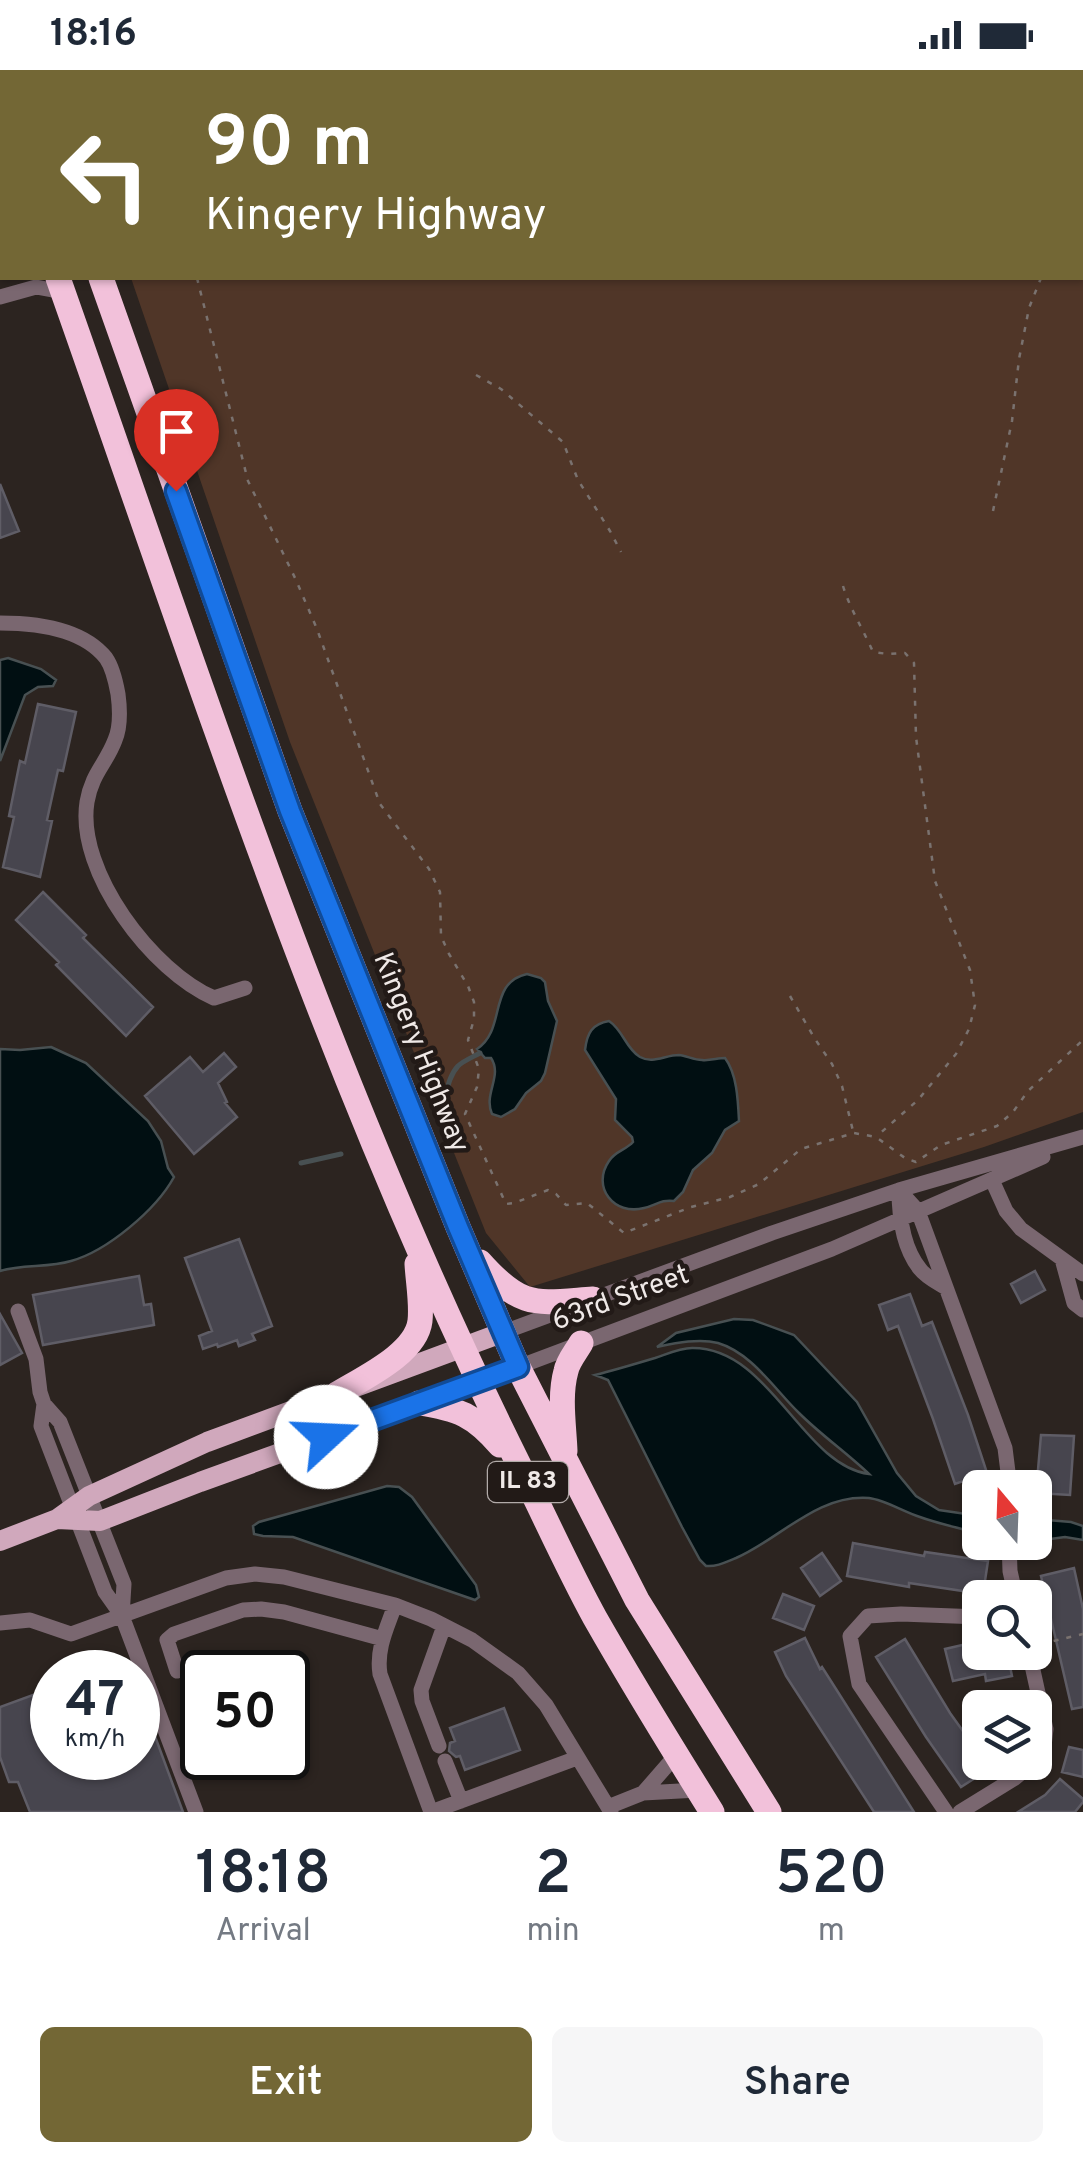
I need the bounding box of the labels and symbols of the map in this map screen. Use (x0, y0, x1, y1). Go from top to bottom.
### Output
pin (134, 389, 219, 492)
street label: Kingery Highway (364, 948, 476, 1158)
street label: 63rd Street (548, 1258, 694, 1340)
position arrow (274, 1385, 378, 1489)
road number: IL 83 (488, 1462, 568, 1502)
north arrow (962, 1470, 1052, 1560)
speed limit sign: 50 (180, 1650, 310, 1780)

